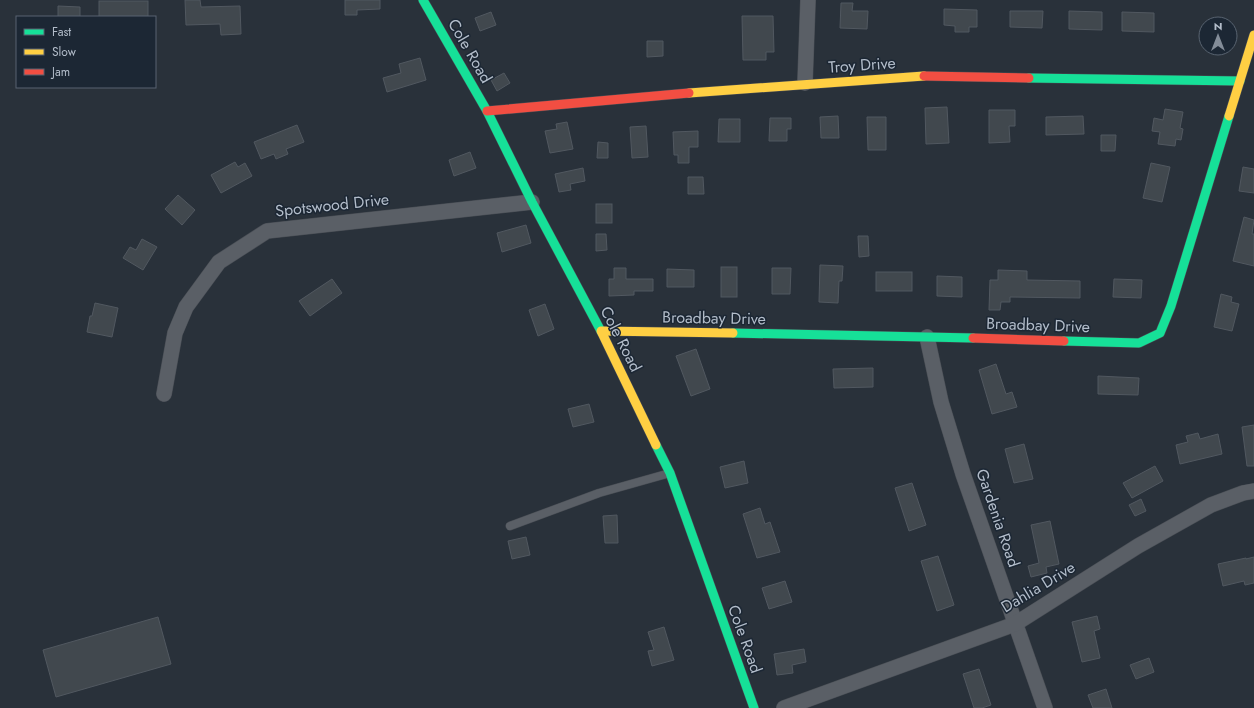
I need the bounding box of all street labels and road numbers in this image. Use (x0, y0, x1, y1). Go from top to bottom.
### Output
street label: Cole Road (442, 15, 498, 87)
street label: Troy Drive (828, 51, 896, 79)
street label: Spotswood Drive (274, 188, 390, 222)
street label: Cole Road (595, 302, 647, 376)
street label: Broadbay Drive (662, 306, 766, 330)
street label: Broadbay Drive (986, 312, 1090, 338)
street label: Gardenia Road (970, 466, 1026, 570)
street label: Dahlia Drive (997, 556, 1079, 618)
street label: Cole Road (722, 602, 768, 676)

